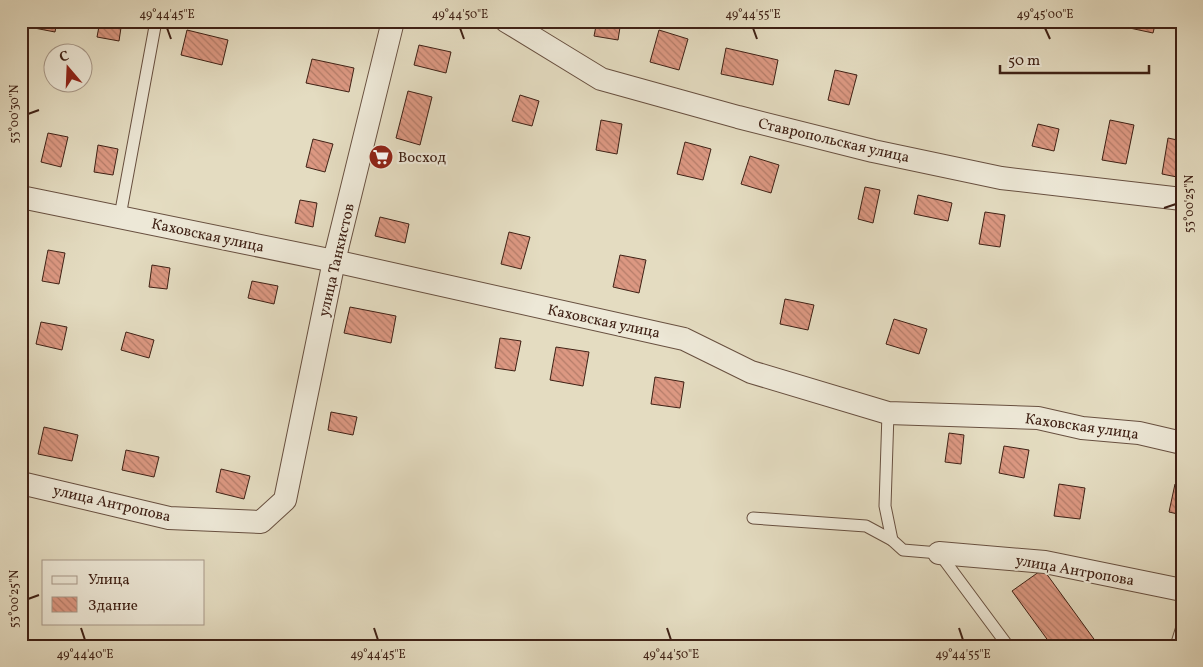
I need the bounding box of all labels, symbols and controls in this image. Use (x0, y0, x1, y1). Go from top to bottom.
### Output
text: 49°44'45"E (139, 7, 195, 23)
text: 49°44'50"E (432, 7, 488, 23)
text: 49°44'55"E (725, 7, 781, 23)
text: 49°45'00"E (1017, 7, 1073, 23)
north arrow (42, 42, 92, 92)
scale bar (1000, 42, 1149, 74)
text: С (57, 47, 72, 68)
text: 50 m (1008, 51, 1040, 72)
text: 53°00'30"N (7, 84, 23, 143)
street label: Ставропольская улица (756, 114, 911, 169)
supermarket icon: Восход (368, 144, 394, 170)
place label: Восход (398, 148, 447, 169)
text: 53°00'25"N (1182, 175, 1198, 233)
street label: улица Танкистов (314, 202, 361, 319)
street label: Каховская улица (149, 214, 266, 259)
street label: Каховская улица (545, 300, 662, 345)
street label: Каховская улица (1023, 409, 1140, 446)
street label: улица Антропова (51, 481, 173, 528)
street label: улица Антропова (1014, 551, 1136, 592)
legend (42, 560, 205, 624)
text: 53°00'25"N (7, 570, 23, 628)
text: Улица (88, 570, 130, 591)
text: Здание (88, 596, 138, 617)
text: 49°44'40"E (57, 647, 113, 663)
text: 49°44'45"E (350, 647, 406, 663)
text: 49°44'50"E (643, 647, 699, 663)
text: 49°44'55"E (935, 647, 991, 663)

